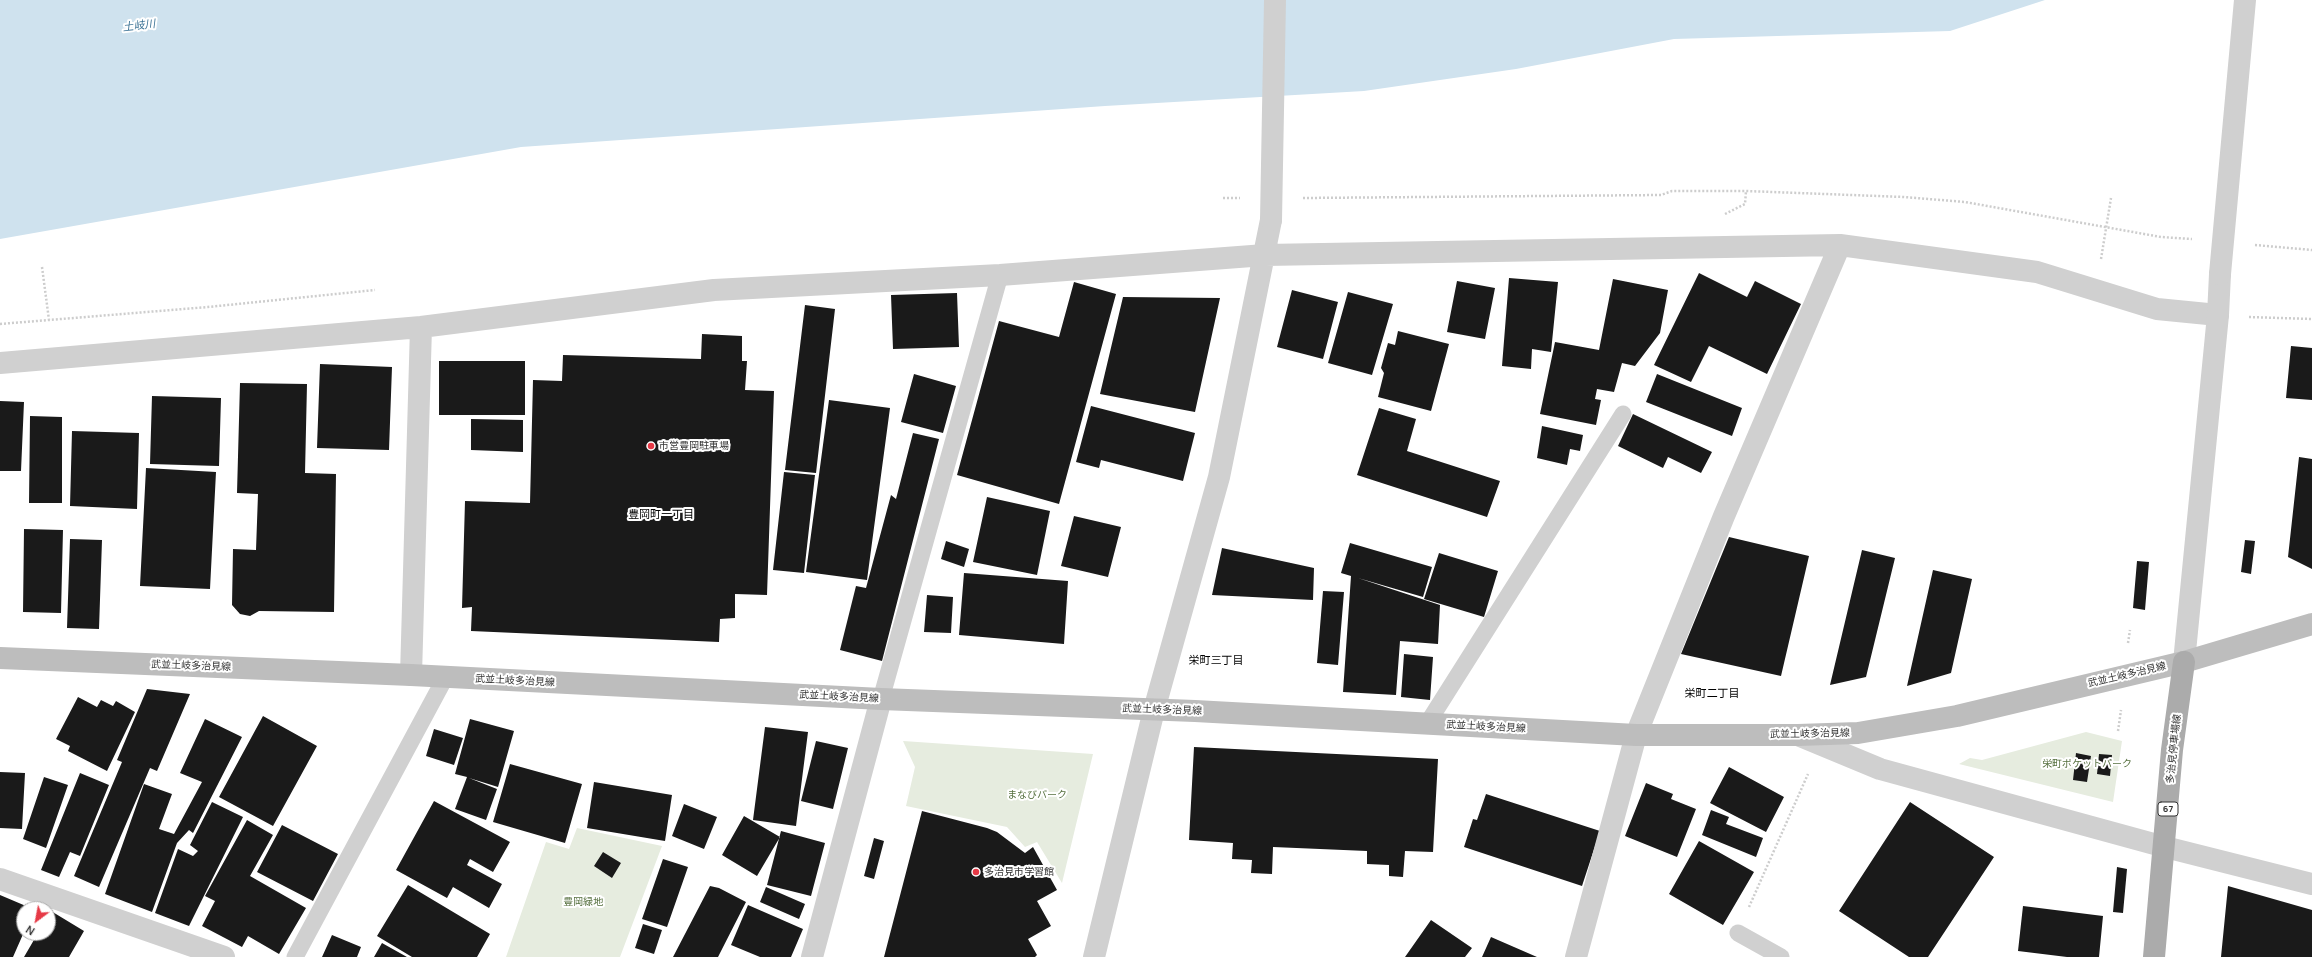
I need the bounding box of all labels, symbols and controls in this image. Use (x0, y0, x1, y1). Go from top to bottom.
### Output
water label: 土岐川 (122, 17, 156, 35)
place label: 市営豊岡駐車場 (659, 440, 729, 452)
marker: 市営豊岡駐車場 (646, 441, 656, 451)
district label: 豊岡町一丁目 (628, 508, 694, 522)
district label: 栄町三丁目 (1189, 654, 1243, 668)
street label: 武並土岐多治見線 (151, 659, 231, 673)
street label: 武並土岐多治見線 (2087, 660, 2167, 690)
street label: 武並土岐多治見線 (475, 673, 555, 689)
district label: 栄町二丁目 (1685, 687, 1739, 701)
street label: 武並土岐多治見線 (799, 689, 879, 705)
street label: 武並土岐多治見線 (1122, 703, 1202, 717)
street label: 多治見停車場線 (2164, 714, 2184, 784)
street label: 武並土岐多治見線 (1446, 719, 1526, 735)
street label: 武並土岐多治見線 (1770, 727, 1850, 741)
park label: 栄町ポケットパーク (2042, 758, 2132, 770)
park label: まなびパーク (1007, 789, 1067, 801)
road number: 67 (2158, 802, 2178, 816)
place label: 多治見市学習館 (984, 866, 1054, 878)
marker: 多治見市学習館 (971, 867, 981, 877)
park label: 豊岡緑地 (563, 896, 603, 908)
north arrow (16, 901, 56, 941)
text: N (23, 922, 37, 939)

